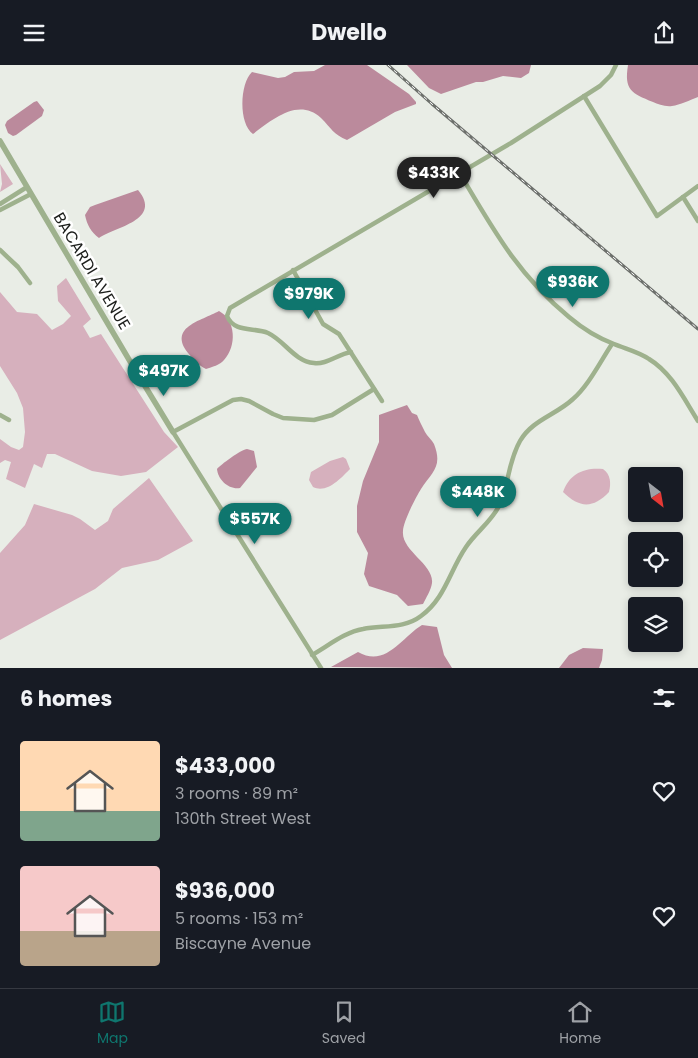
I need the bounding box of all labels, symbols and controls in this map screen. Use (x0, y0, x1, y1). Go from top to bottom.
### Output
text: Dwello (311, 17, 387, 48)
icon: menu (20, 19, 48, 47)
icon: share (650, 19, 678, 47)
pin: $433K (399, 157, 469, 199)
text: $433K (408, 161, 460, 184)
street label: BACARDI AVENUE (48, 208, 136, 334)
pin: $936K (538, 265, 608, 308)
text: $936K (547, 270, 599, 293)
pin: $979K (274, 277, 344, 320)
text: $979K (284, 282, 334, 305)
pin: $497K (129, 355, 199, 397)
text: $497K (139, 359, 189, 382)
north arrow (628, 467, 682, 523)
map controls (628, 467, 683, 652)
pin: $448K (443, 475, 513, 518)
text: $448K (451, 480, 505, 503)
pin: $557K (220, 503, 290, 545)
text: $557K (229, 507, 281, 530)
button: locate (628, 532, 683, 587)
button: layers (628, 597, 683, 652)
text: 6 homes (20, 684, 112, 713)
icon: filters (650, 684, 678, 712)
text: $433,000 (175, 751, 276, 780)
icon: home (60, 761, 120, 821)
icon: heart (650, 777, 678, 805)
text: 3 rooms · 89 m² (175, 782, 298, 805)
text: 130th Street West (175, 807, 311, 830)
text: $936,000 (175, 876, 275, 905)
icon: home (60, 886, 120, 946)
icon: heart (650, 902, 678, 930)
text: 5 rooms · 153 m² (175, 907, 303, 930)
text: Biscayne Avenue (175, 932, 311, 955)
tab: Map (97, 998, 128, 1049)
tab: Saved (322, 998, 365, 1049)
tab: Home (559, 998, 601, 1049)

